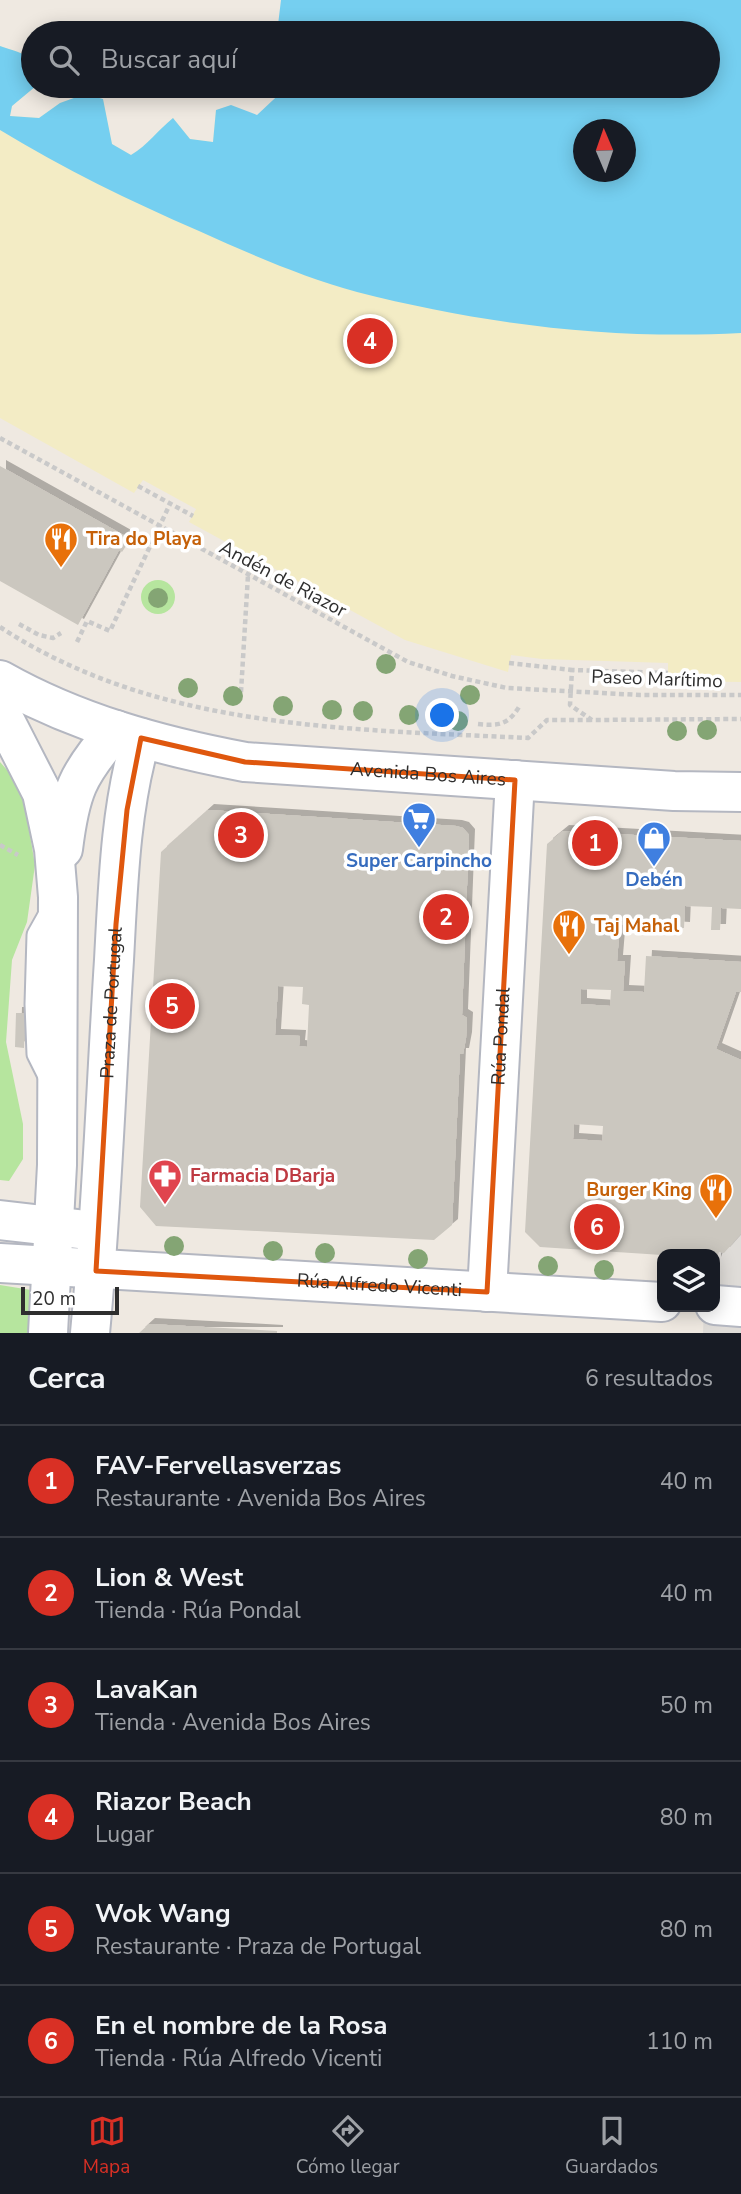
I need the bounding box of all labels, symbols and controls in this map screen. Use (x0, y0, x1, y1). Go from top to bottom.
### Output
search box (21, 21, 720, 98)
icon: search (45, 41, 83, 79)
text: Buscar aquí (101, 42, 237, 77)
north arrow (573, 119, 636, 182)
pin: 4 (347, 315, 393, 367)
restaurant icon: Tira do Playa (42, 520, 80, 569)
place label: Tira do Playa (86, 526, 202, 552)
street label: Andén de Riazor (215, 534, 351, 624)
street label: Paseo Marítimo (591, 664, 723, 694)
your location (425, 698, 459, 732)
street label: Avenida Bos Aires (349, 756, 507, 793)
supermarket icon: Super Carpincho (400, 800, 438, 849)
pin: 3 (218, 809, 264, 861)
pin: 1 (572, 817, 618, 869)
shop icon: Debén (635, 819, 673, 868)
place label: Super Carpincho (346, 848, 492, 874)
place label: Debén (625, 867, 683, 893)
pin: 2 (423, 891, 469, 943)
restaurant icon: Taj Mahal (550, 907, 588, 956)
place label: Taj Mahal (594, 913, 679, 939)
street label: Praza de Portugal (94, 926, 129, 1079)
pin: 5 (149, 980, 195, 1032)
street label: Rúa Pondal (485, 986, 517, 1086)
pharmacy icon: Farmacia DBarja (146, 1157, 184, 1206)
place label: Farmacia DBarja (190, 1163, 335, 1189)
restaurant icon: Burger King (697, 1171, 735, 1220)
place label: Burger King (586, 1177, 692, 1203)
pin: 6 (574, 1201, 620, 1253)
map controls (657, 1249, 720, 1312)
button: layers (657, 1249, 720, 1312)
street label: Rúa Alfredo Vicenti (296, 1268, 463, 1303)
scale bar (21, 1284, 119, 1316)
text: 20 m (32, 1286, 76, 1312)
text: Cerca (28, 1358, 106, 1399)
text: 6 resultados (585, 1363, 713, 1394)
text: FAV-Fervellasverzas (95, 1448, 341, 1483)
text: 1 (44, 1466, 58, 1497)
text: 40 m (660, 1466, 713, 1497)
text: Restaurante · Avenida Bos Aires (95, 1483, 426, 1514)
text: Lion & West (95, 1560, 243, 1595)
text: 2 (44, 1578, 58, 1609)
text: 40 m (660, 1578, 713, 1609)
text: Tienda · Rúa Pondal (95, 1595, 301, 1626)
text: LavaKan (95, 1672, 198, 1707)
text: 3 (44, 1690, 58, 1721)
text: 50 m (660, 1690, 713, 1721)
text: Tienda · Avenida Bos Aires (95, 1707, 371, 1738)
text: Riazor Beach (95, 1784, 252, 1819)
text: 4 (44, 1802, 58, 1833)
text: 80 m (660, 1802, 713, 1833)
text: Lugar (95, 1819, 154, 1850)
text: Wok Wang (95, 1896, 231, 1931)
text: 5 (44, 1914, 58, 1945)
text: 80 m (660, 1914, 713, 1945)
text: Restaurante · Praza de Portugal (95, 1931, 421, 1962)
text: En el nombre de la Rosa (95, 2008, 387, 2043)
text: 6 (44, 2026, 58, 2057)
text: 110 m (646, 2026, 713, 2057)
text: Tienda · Rúa Alfredo Vicenti (95, 2043, 382, 2074)
tab: Mapa (83, 2112, 130, 2180)
tab: Cómo llegar (296, 2112, 399, 2180)
tab: Guardados (565, 2112, 658, 2180)

